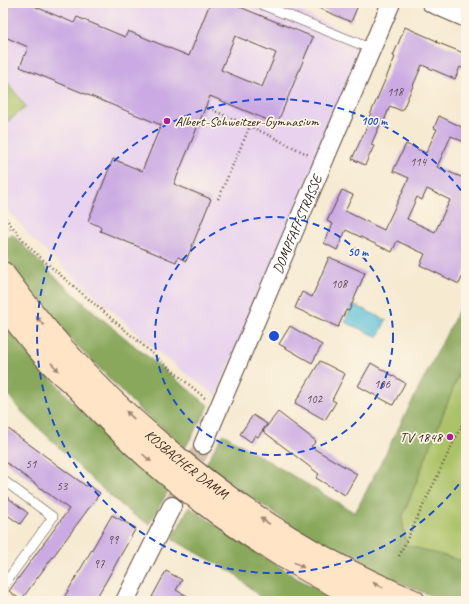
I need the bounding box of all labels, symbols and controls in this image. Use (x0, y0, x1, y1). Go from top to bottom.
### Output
house number: 118 (387, 84, 405, 100)
place label: Albert-Schweitzer-Gymnasium (175, 113, 320, 130)
text: 100 m (361, 113, 388, 129)
marker: Albert-Schweitzer-Gymnasium (162, 116, 172, 126)
house number: 114 (410, 154, 428, 170)
street label: DOMPFAFFSTRASSE (269, 171, 326, 276)
text: 50 m (348, 244, 369, 260)
house number: 108 (331, 276, 349, 292)
one-way arrow (36, 316, 45, 326)
centre of rings (267, 329, 281, 343)
one-way arrow (50, 362, 59, 372)
house number: 106 (374, 376, 391, 392)
house number: 102 (306, 391, 324, 407)
one-way arrow (125, 410, 135, 420)
street label: KOSBACHER DAMM (141, 426, 232, 503)
place label: TV 1848 (400, 429, 444, 446)
marker: TV 1848 (445, 432, 455, 442)
one-way arrow (143, 453, 152, 462)
house number: 51 (26, 456, 37, 472)
house number: 53 (57, 478, 69, 494)
one-way arrow (260, 517, 270, 525)
house number: 99 (108, 532, 120, 548)
house number: 97 (94, 556, 105, 572)
one-way arrow (293, 562, 305, 569)
one-way arrow (372, 582, 384, 588)

